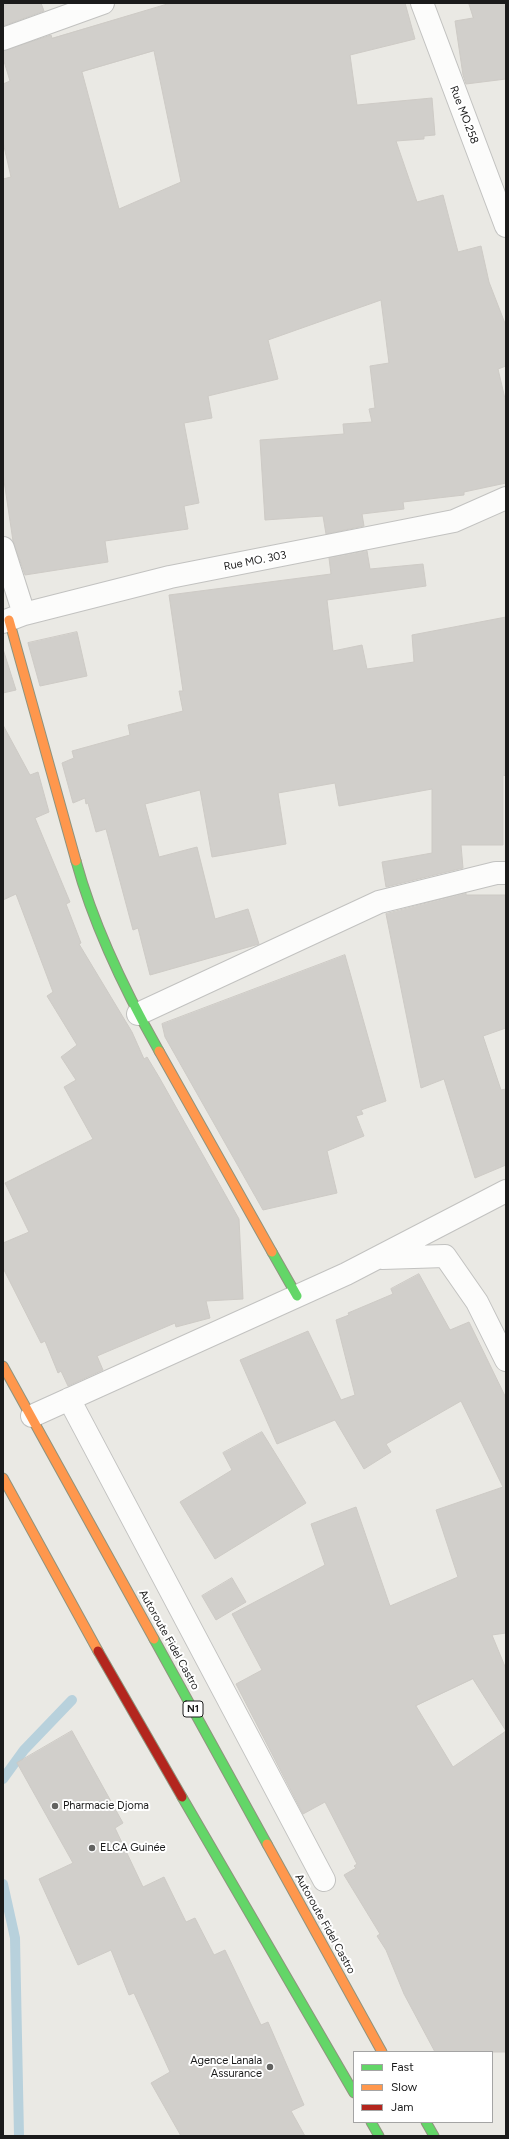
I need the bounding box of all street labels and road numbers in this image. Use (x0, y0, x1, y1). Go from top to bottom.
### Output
street label: Rue MO.258 (447, 84, 481, 146)
street label: Rue MO. 303 (223, 548, 287, 574)
street label: Autoroute Fidel Castro (136, 1588, 202, 1692)
road number: N1 (183, 1701, 203, 1717)
street label: Autoroute Fidel Castro (292, 1872, 358, 1976)

